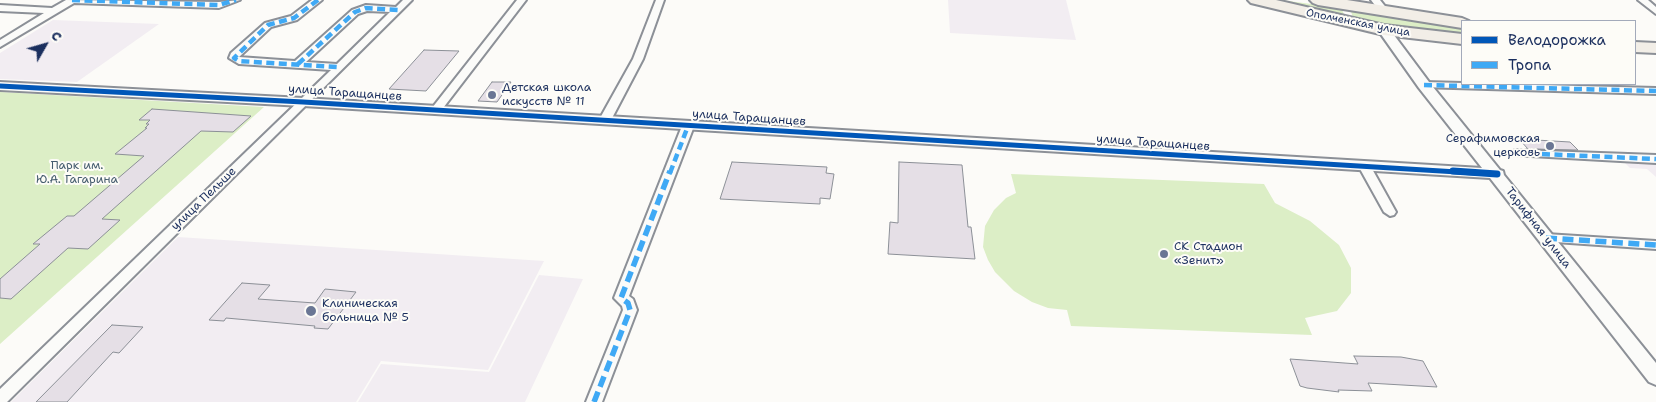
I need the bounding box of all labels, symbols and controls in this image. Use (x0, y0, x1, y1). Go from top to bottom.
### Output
street label: Ополченская улица (1305, 6, 1411, 40)
north arrow (20, 20, 70, 70)
legend (1461, 20, 1636, 85)
text: С (47, 27, 67, 45)
text: Велодорожка (1508, 30, 1606, 50)
text: Тропа (1508, 55, 1551, 75)
place label: Детская школа искусств № 11 (502, 81, 591, 109)
street label: улица Таращанцев (288, 82, 402, 104)
marker: Детская школа искусств № 11 (486, 89, 498, 101)
street label: улица Таращанцев (692, 107, 806, 129)
street label: улица Таращанцев (1096, 132, 1210, 154)
place label: Серафимовская церковь (1446, 132, 1540, 160)
marker: Серафимовская церковь (1544, 140, 1556, 152)
park label: Парк им. Ю.А. Гагарина (36, 159, 118, 187)
street label: улица Пельше (168, 164, 240, 234)
street label: Тарифная улица (1502, 185, 1574, 271)
place label: СК Стадион «Зенит» (1174, 240, 1243, 268)
marker: СК Стадион «Зенит» (1158, 248, 1170, 260)
place label: Клиническая больница № 5 (322, 297, 409, 325)
marker: Клиническая больница № 5 (304, 304, 318, 318)

